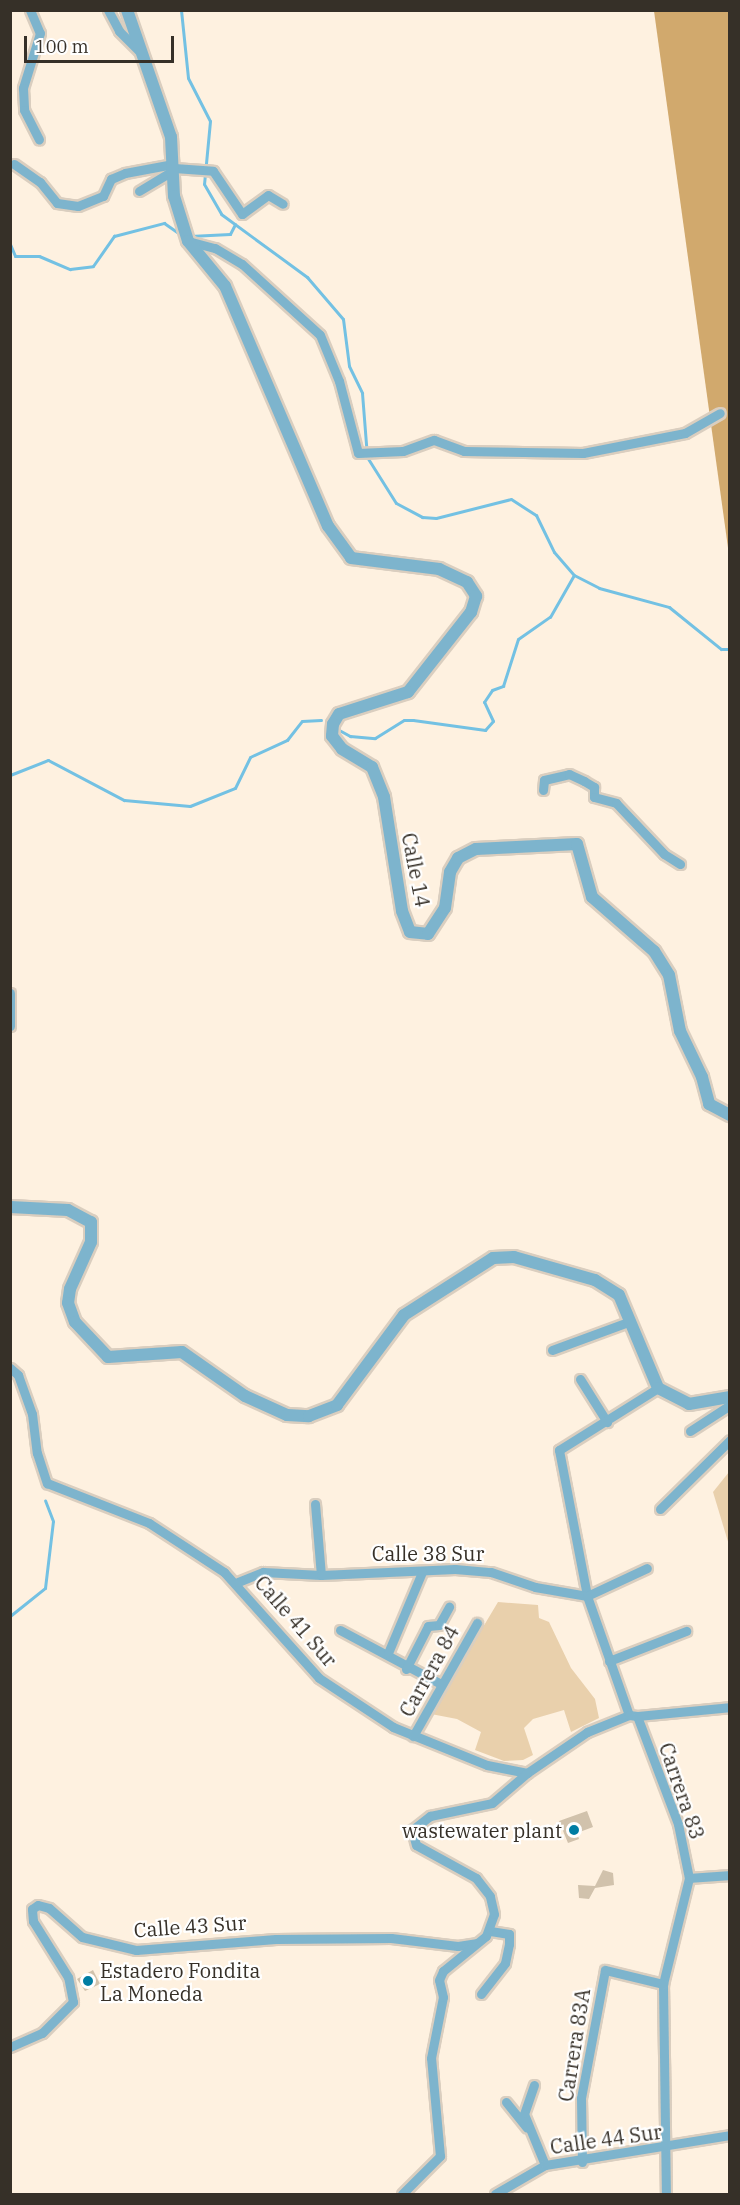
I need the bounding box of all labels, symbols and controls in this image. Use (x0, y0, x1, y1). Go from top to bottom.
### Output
scale bar (27, 24, 177, 62)
text: 100 m (35, 35, 89, 58)
street label: Calle 14 (397, 831, 435, 909)
street label: Calle 38 Sur (372, 1541, 484, 1565)
street label: Calle 41 Sur (250, 1571, 342, 1671)
street label: Carrera 84 (394, 1621, 464, 1721)
street label: Carrera 83 (654, 1740, 710, 1842)
place label: wastewater plant (402, 1818, 562, 1842)
marker: wastewater plant (567, 1823, 581, 1837)
street label: Calle 43 Sur (133, 1910, 247, 1942)
place label: Estadero Fondita La Moneda (100, 1958, 260, 2005)
marker: Estadero Fondita La Moneda (81, 1974, 95, 1988)
street label: Carrera 83A (553, 1987, 595, 2103)
street label: Calle 44 Sur (549, 2119, 663, 2159)

